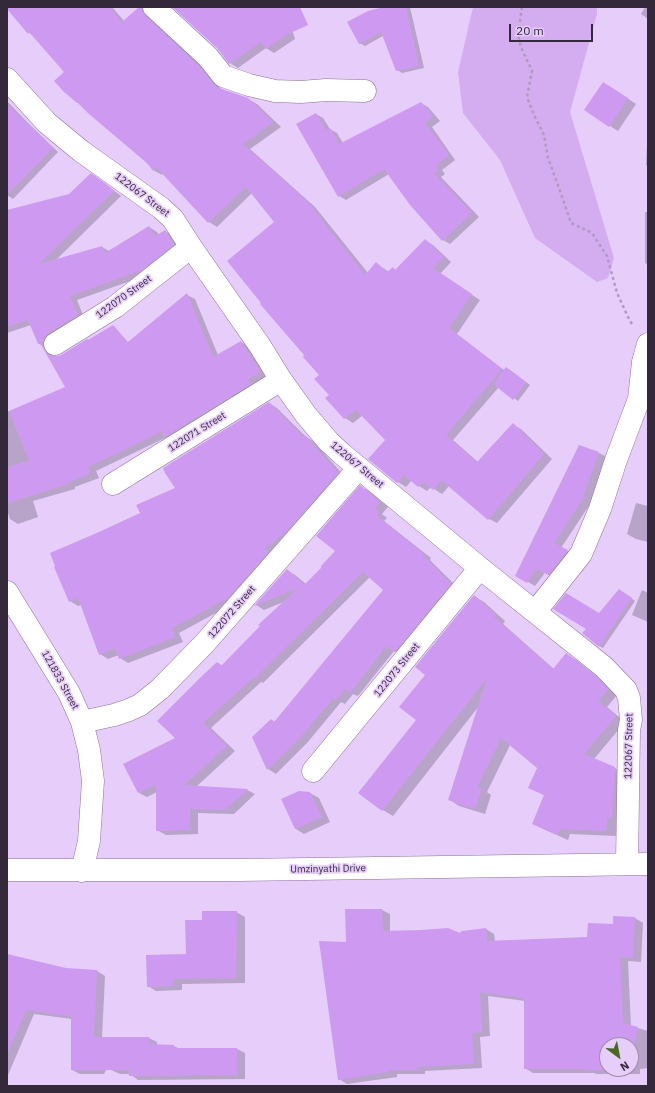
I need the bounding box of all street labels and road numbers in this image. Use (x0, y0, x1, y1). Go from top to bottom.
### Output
street label: 122067 Street (112, 170, 172, 220)
street label: 122070 Street (94, 273, 154, 321)
street label: 122071 Street (166, 409, 228, 455)
street label: 122067 Street (328, 439, 386, 491)
street label: 122072 Street (206, 583, 258, 641)
street label: 122073 Street (372, 641, 422, 699)
street label: 121833 Street (39, 648, 81, 712)
street label: 122067 Street (622, 713, 636, 779)
street label: Umzinyathi Drive (290, 862, 366, 876)

